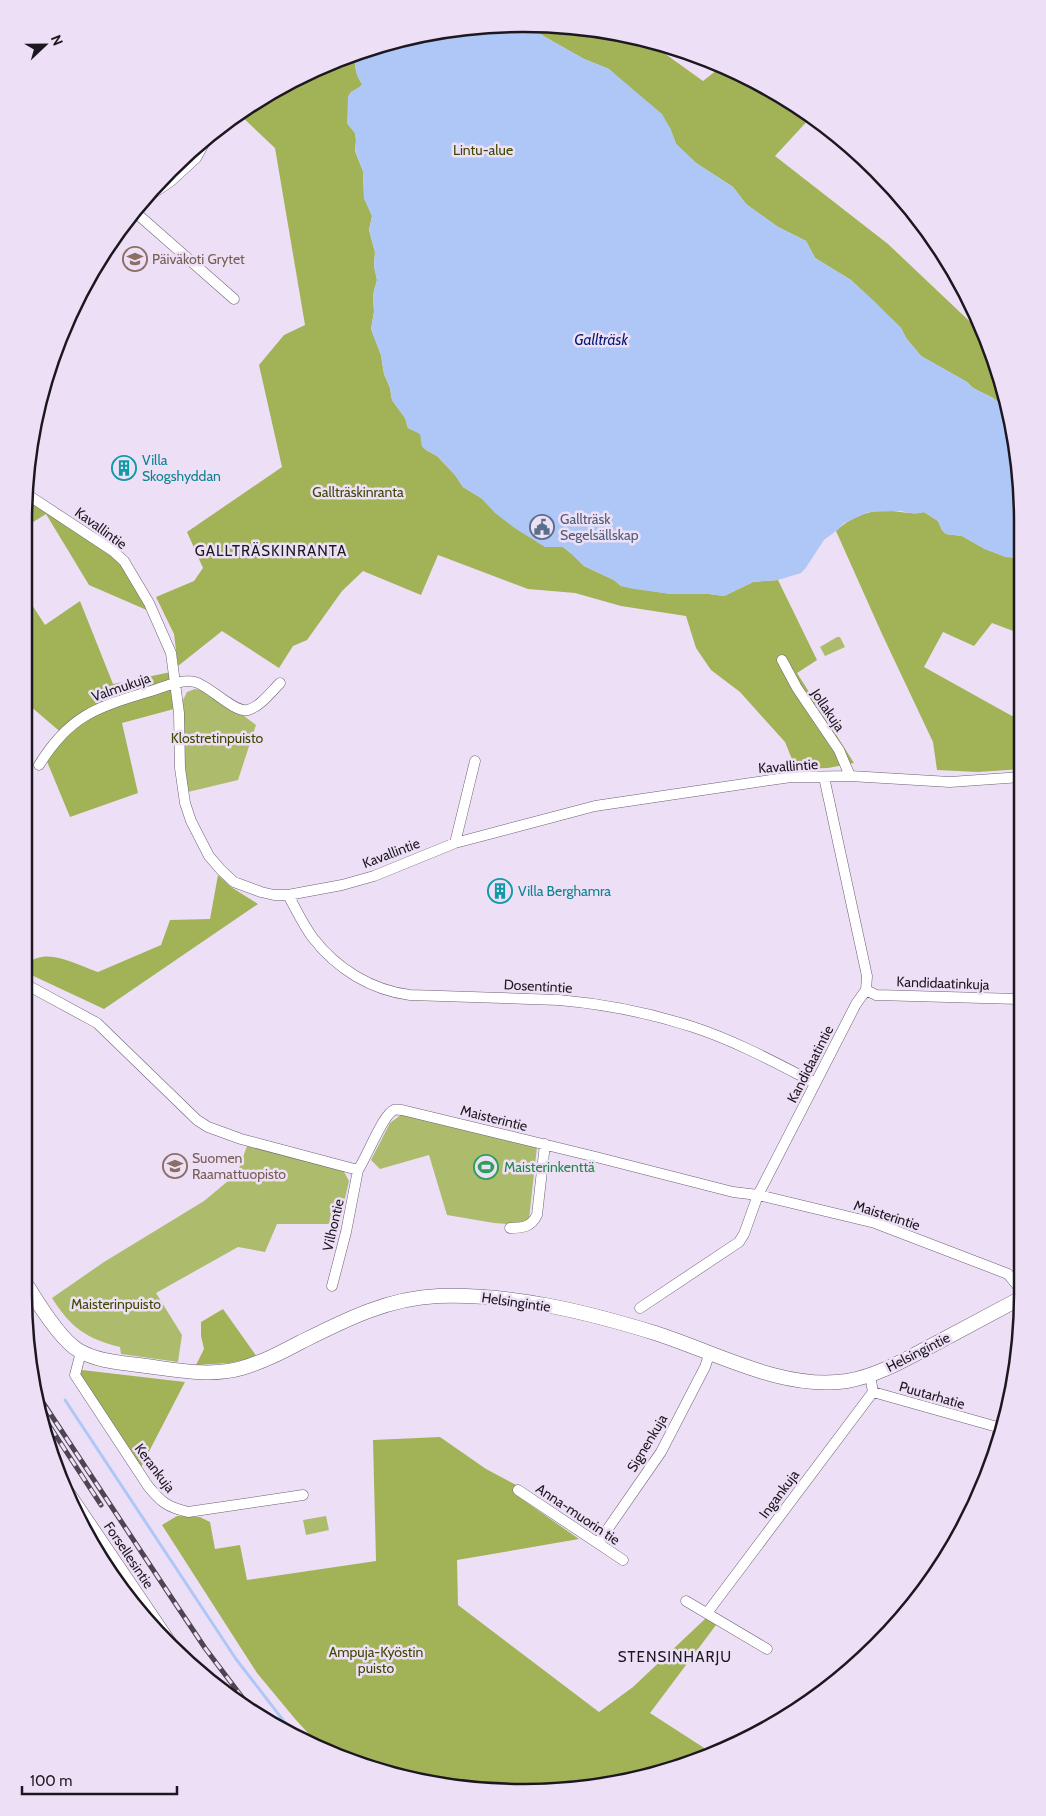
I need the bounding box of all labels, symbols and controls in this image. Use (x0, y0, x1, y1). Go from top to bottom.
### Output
north arrow (20, 20, 70, 70)
text: N (47, 32, 67, 48)
park label: Lintu-alue (453, 141, 513, 159)
school or university icon: Päiväkoti Grytet (122, 246, 148, 272)
place label: Päiväkoti Grytet (152, 250, 245, 268)
water label: Gallträsk (574, 331, 628, 349)
place label: Villa Skogshyddan (142, 451, 221, 485)
building icon: Villa Skogshyddan (111, 455, 137, 481)
park label: Gallträskinranta (312, 483, 404, 501)
street label: Kavallintie (71, 503, 131, 553)
place label: Gallträsk Segelsällskap (560, 510, 639, 544)
public building icon: Gallträsk Segelsällskap (529, 514, 555, 540)
district label: GALLTRÄSKINRANTA (195, 542, 347, 560)
street label: Valmukuja (89, 668, 153, 705)
street label: Jollakuja (807, 684, 849, 735)
park label: Klostretinpuisto (171, 729, 264, 747)
street label: Kavallintie (757, 755, 819, 777)
street label: Kavallintie (360, 834, 422, 872)
building icon: Villa Berghamra (487, 878, 513, 904)
place label: Villa Berghamra (518, 882, 611, 900)
street label: Kandidaatinkuja (896, 972, 990, 994)
street label: Dosentintie (503, 975, 573, 997)
street label: Kandidaatintie (783, 1022, 837, 1106)
street label: Maisterintie (459, 1101, 529, 1135)
place label: Suomen Raamattuopisto (192, 1149, 286, 1183)
school or university icon: Suomen Raamattuopisto (162, 1153, 188, 1179)
sports icon: Maisterinkenttä (473, 1154, 499, 1180)
place label: Maisterinkenttä (504, 1158, 595, 1176)
street label: Maisterintie (852, 1196, 922, 1234)
street label: Vilhontie (318, 1197, 348, 1253)
street label: Helsingintie (480, 1288, 552, 1316)
park label: Maisterinpuisto (71, 1295, 161, 1313)
street label: Helsingintie (883, 1328, 953, 1376)
street label: Puutarhatie (897, 1377, 967, 1413)
street label: Signenkuja (623, 1411, 671, 1475)
street label: Kerankuja (131, 1440, 179, 1496)
street label: Ingankuja (755, 1466, 803, 1522)
street label: Anna-muorin tie (533, 1479, 623, 1549)
street label: Forsellesintie (100, 1518, 158, 1592)
park label: Ampuja-Kyöstin puisto (329, 1643, 424, 1677)
district label: STENSINHARJU (618, 1648, 732, 1666)
scale bar (22, 1764, 178, 1796)
text: 100 m (30, 1772, 72, 1790)

